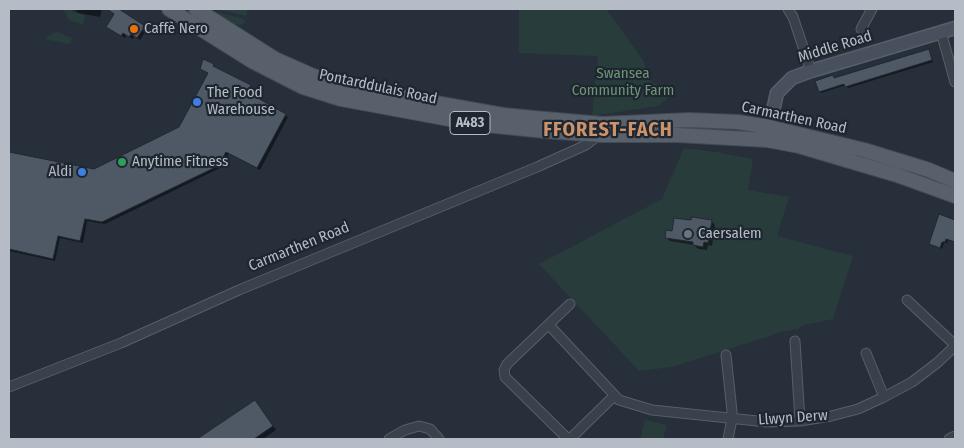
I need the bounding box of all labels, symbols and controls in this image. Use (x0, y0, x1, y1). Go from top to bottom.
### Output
place label: Caffè Nero (144, 20, 208, 38)
marker: Caffè Nero (128, 23, 140, 35)
street label: Middle Road (796, 27, 874, 67)
park label: Swansea Community Farm (572, 65, 674, 100)
street label: Pontarddulais Road (317, 66, 439, 108)
place label: The Food Warehouse (207, 84, 275, 119)
marker: The Food Warehouse (191, 96, 203, 108)
street label: Carmarthen Road (740, 98, 848, 138)
road number: A483 (450, 112, 490, 134)
district label: FFOREST-FACH (542, 118, 674, 142)
place label: Anytime Fitness (132, 153, 228, 171)
marker: Anytime Fitness (116, 156, 128, 168)
place label: Aldi (48, 163, 72, 181)
marker: Aldi (76, 166, 88, 178)
street label: Carmarthen Road (246, 219, 352, 275)
place label: Caersalem (698, 225, 762, 243)
marker: Caersalem (682, 228, 694, 240)
street label: Llwyn Derw (758, 407, 828, 429)

